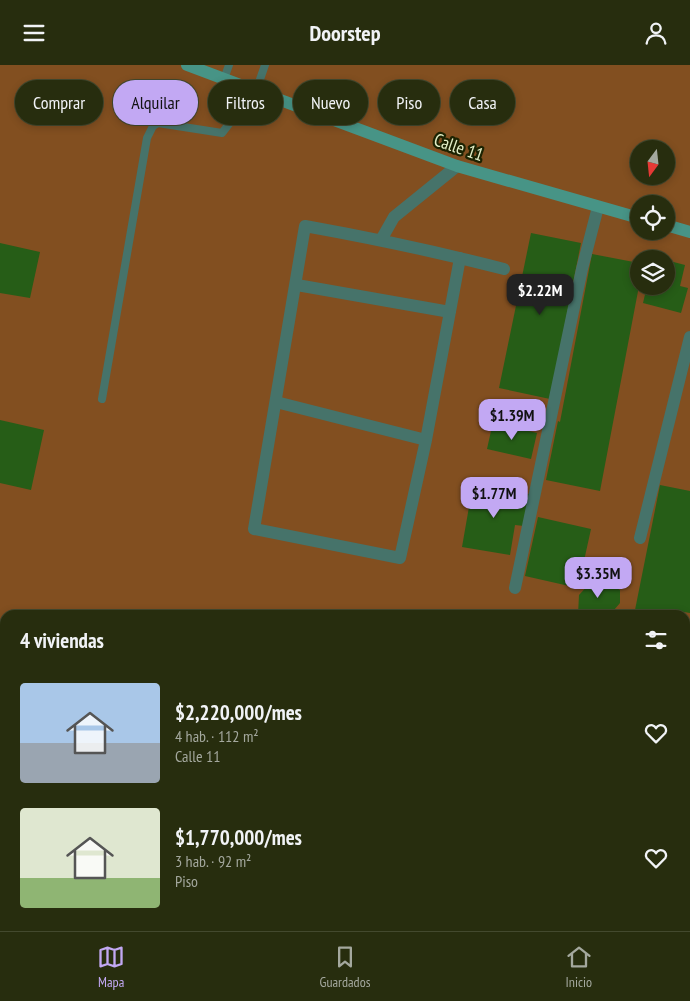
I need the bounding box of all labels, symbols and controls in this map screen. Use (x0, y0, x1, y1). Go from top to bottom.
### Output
icon: menu (20, 19, 48, 47)
text: Doorstep (309, 19, 381, 47)
icon: person (642, 19, 670, 47)
chip: Comprar (15, 80, 103, 125)
chip: Alquilar (113, 80, 198, 125)
chip: Filtros (208, 80, 283, 125)
chip: Nuevo (293, 80, 368, 125)
chip: Piso (378, 80, 440, 125)
chip: Casa (450, 80, 515, 125)
street label: Calle 11 (431, 128, 487, 166)
north arrow (630, 140, 675, 185)
map controls (630, 140, 675, 295)
button: locate (630, 195, 675, 240)
button: layers (630, 250, 675, 295)
pin: $2.22M (499, 273, 581, 316)
text: $2.22M (518, 280, 562, 300)
pin: $1.39M (471, 399, 553, 441)
text: $1.39M (490, 405, 534, 425)
pin: $1.77M (453, 477, 535, 519)
text: $1.77M (472, 483, 516, 503)
pin: $3.35M (557, 557, 639, 599)
text: $3.35M (576, 563, 620, 583)
icon: filters (642, 626, 670, 654)
text: 4 viviendas (20, 627, 104, 654)
text: $2,220,000/mes (175, 699, 302, 726)
icon: home (60, 703, 120, 763)
icon: heart (642, 719, 670, 747)
text: 4 hab. · 112 m² (175, 726, 259, 746)
text: Calle 11 (175, 746, 220, 766)
text: $1,770,000/mes (175, 824, 302, 851)
icon: home (60, 828, 120, 888)
icon: heart (642, 844, 670, 872)
text: 3 hab. · 92 m² (175, 851, 251, 871)
text: Piso (175, 871, 198, 891)
tab: Mapa (97, 943, 125, 991)
tab: Guardados (320, 943, 370, 991)
tab: Inicio (565, 943, 593, 991)

